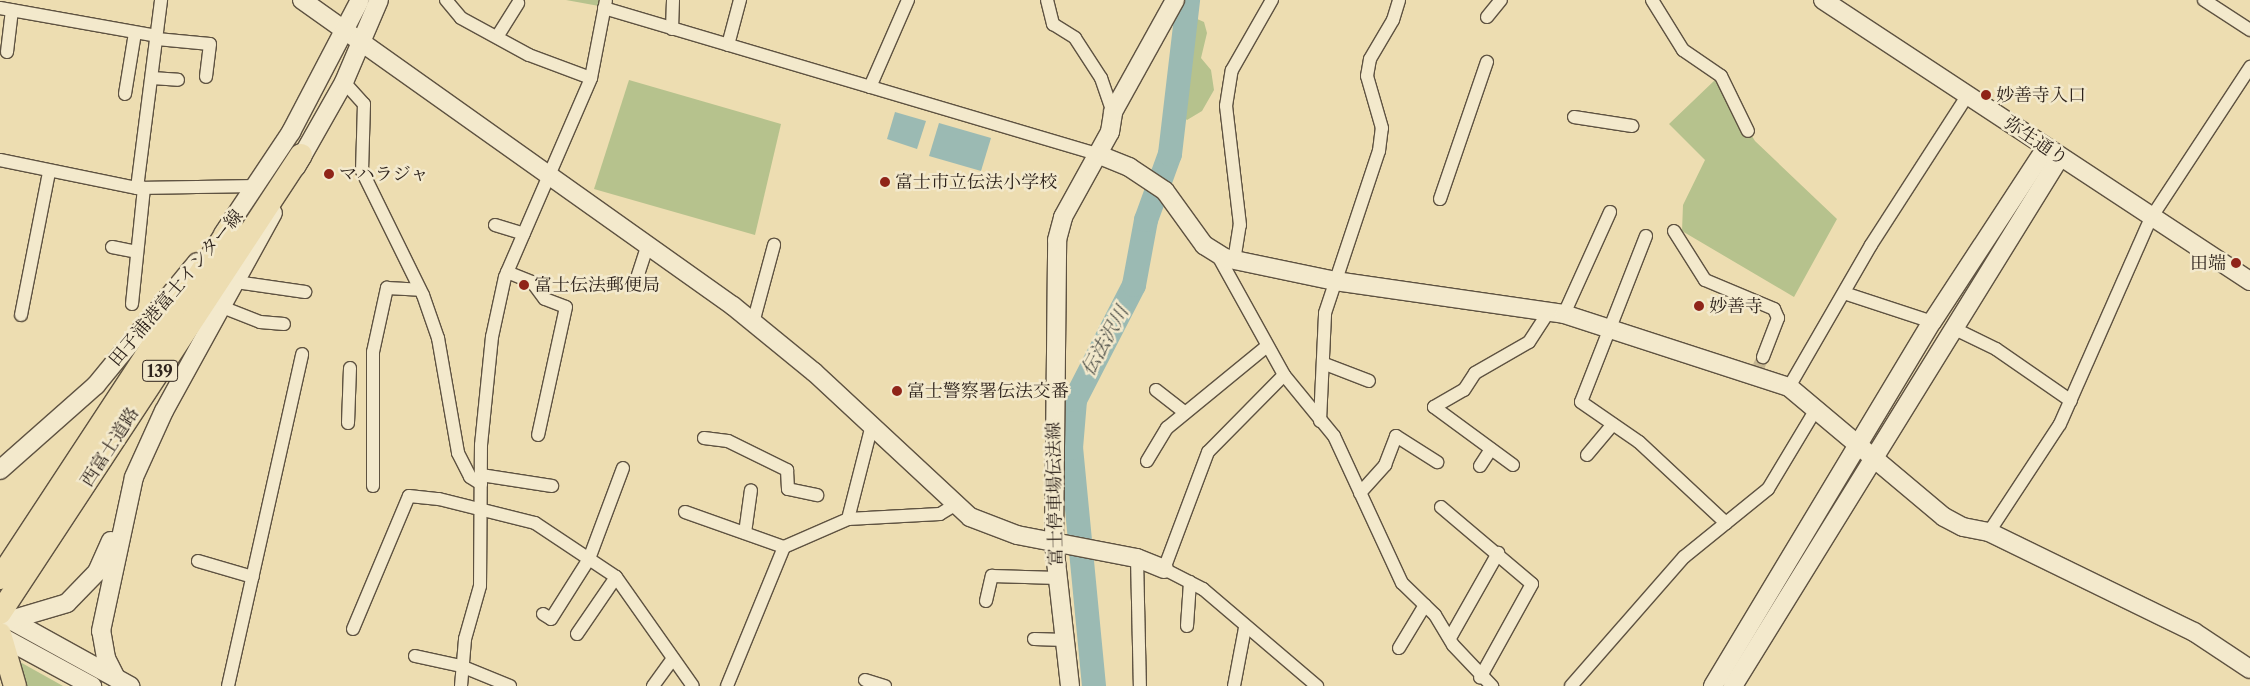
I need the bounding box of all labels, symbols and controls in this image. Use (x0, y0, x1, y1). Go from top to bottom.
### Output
place label: 妙善寺入口 (1996, 84, 2086, 106)
marker: 妙善寺入口 (1980, 89, 1992, 101)
street label: 弥生通り (2000, 112, 2072, 170)
place label: マハラジャ (339, 163, 429, 185)
marker: マハラジャ (323, 168, 335, 180)
place label: 富士市立伝法小学校 (895, 171, 1057, 193)
marker: 富士市立伝法小学校 (879, 176, 891, 188)
street label: 田子浦港富士インター線 (104, 205, 248, 371)
place label: 田端 (2190, 252, 2226, 274)
marker: 田端 (2230, 257, 2242, 269)
place label: 富士伝法郵便局 (534, 274, 660, 296)
marker: 富士伝法郵便局 (518, 279, 530, 291)
place label: 妙善寺 (1709, 295, 1763, 317)
marker: 妙善寺 (1693, 300, 1705, 312)
water label: 伝法沢川 (1077, 302, 1133, 380)
road number: 139 (141, 358, 179, 384)
place label: 富士警察署伝法交番 (907, 380, 1069, 402)
marker: 富士警察署伝法交番 (891, 385, 903, 397)
street label: 西富士道路 (76, 403, 144, 491)
street label: 富士停車場伝法線 (1043, 422, 1067, 566)

